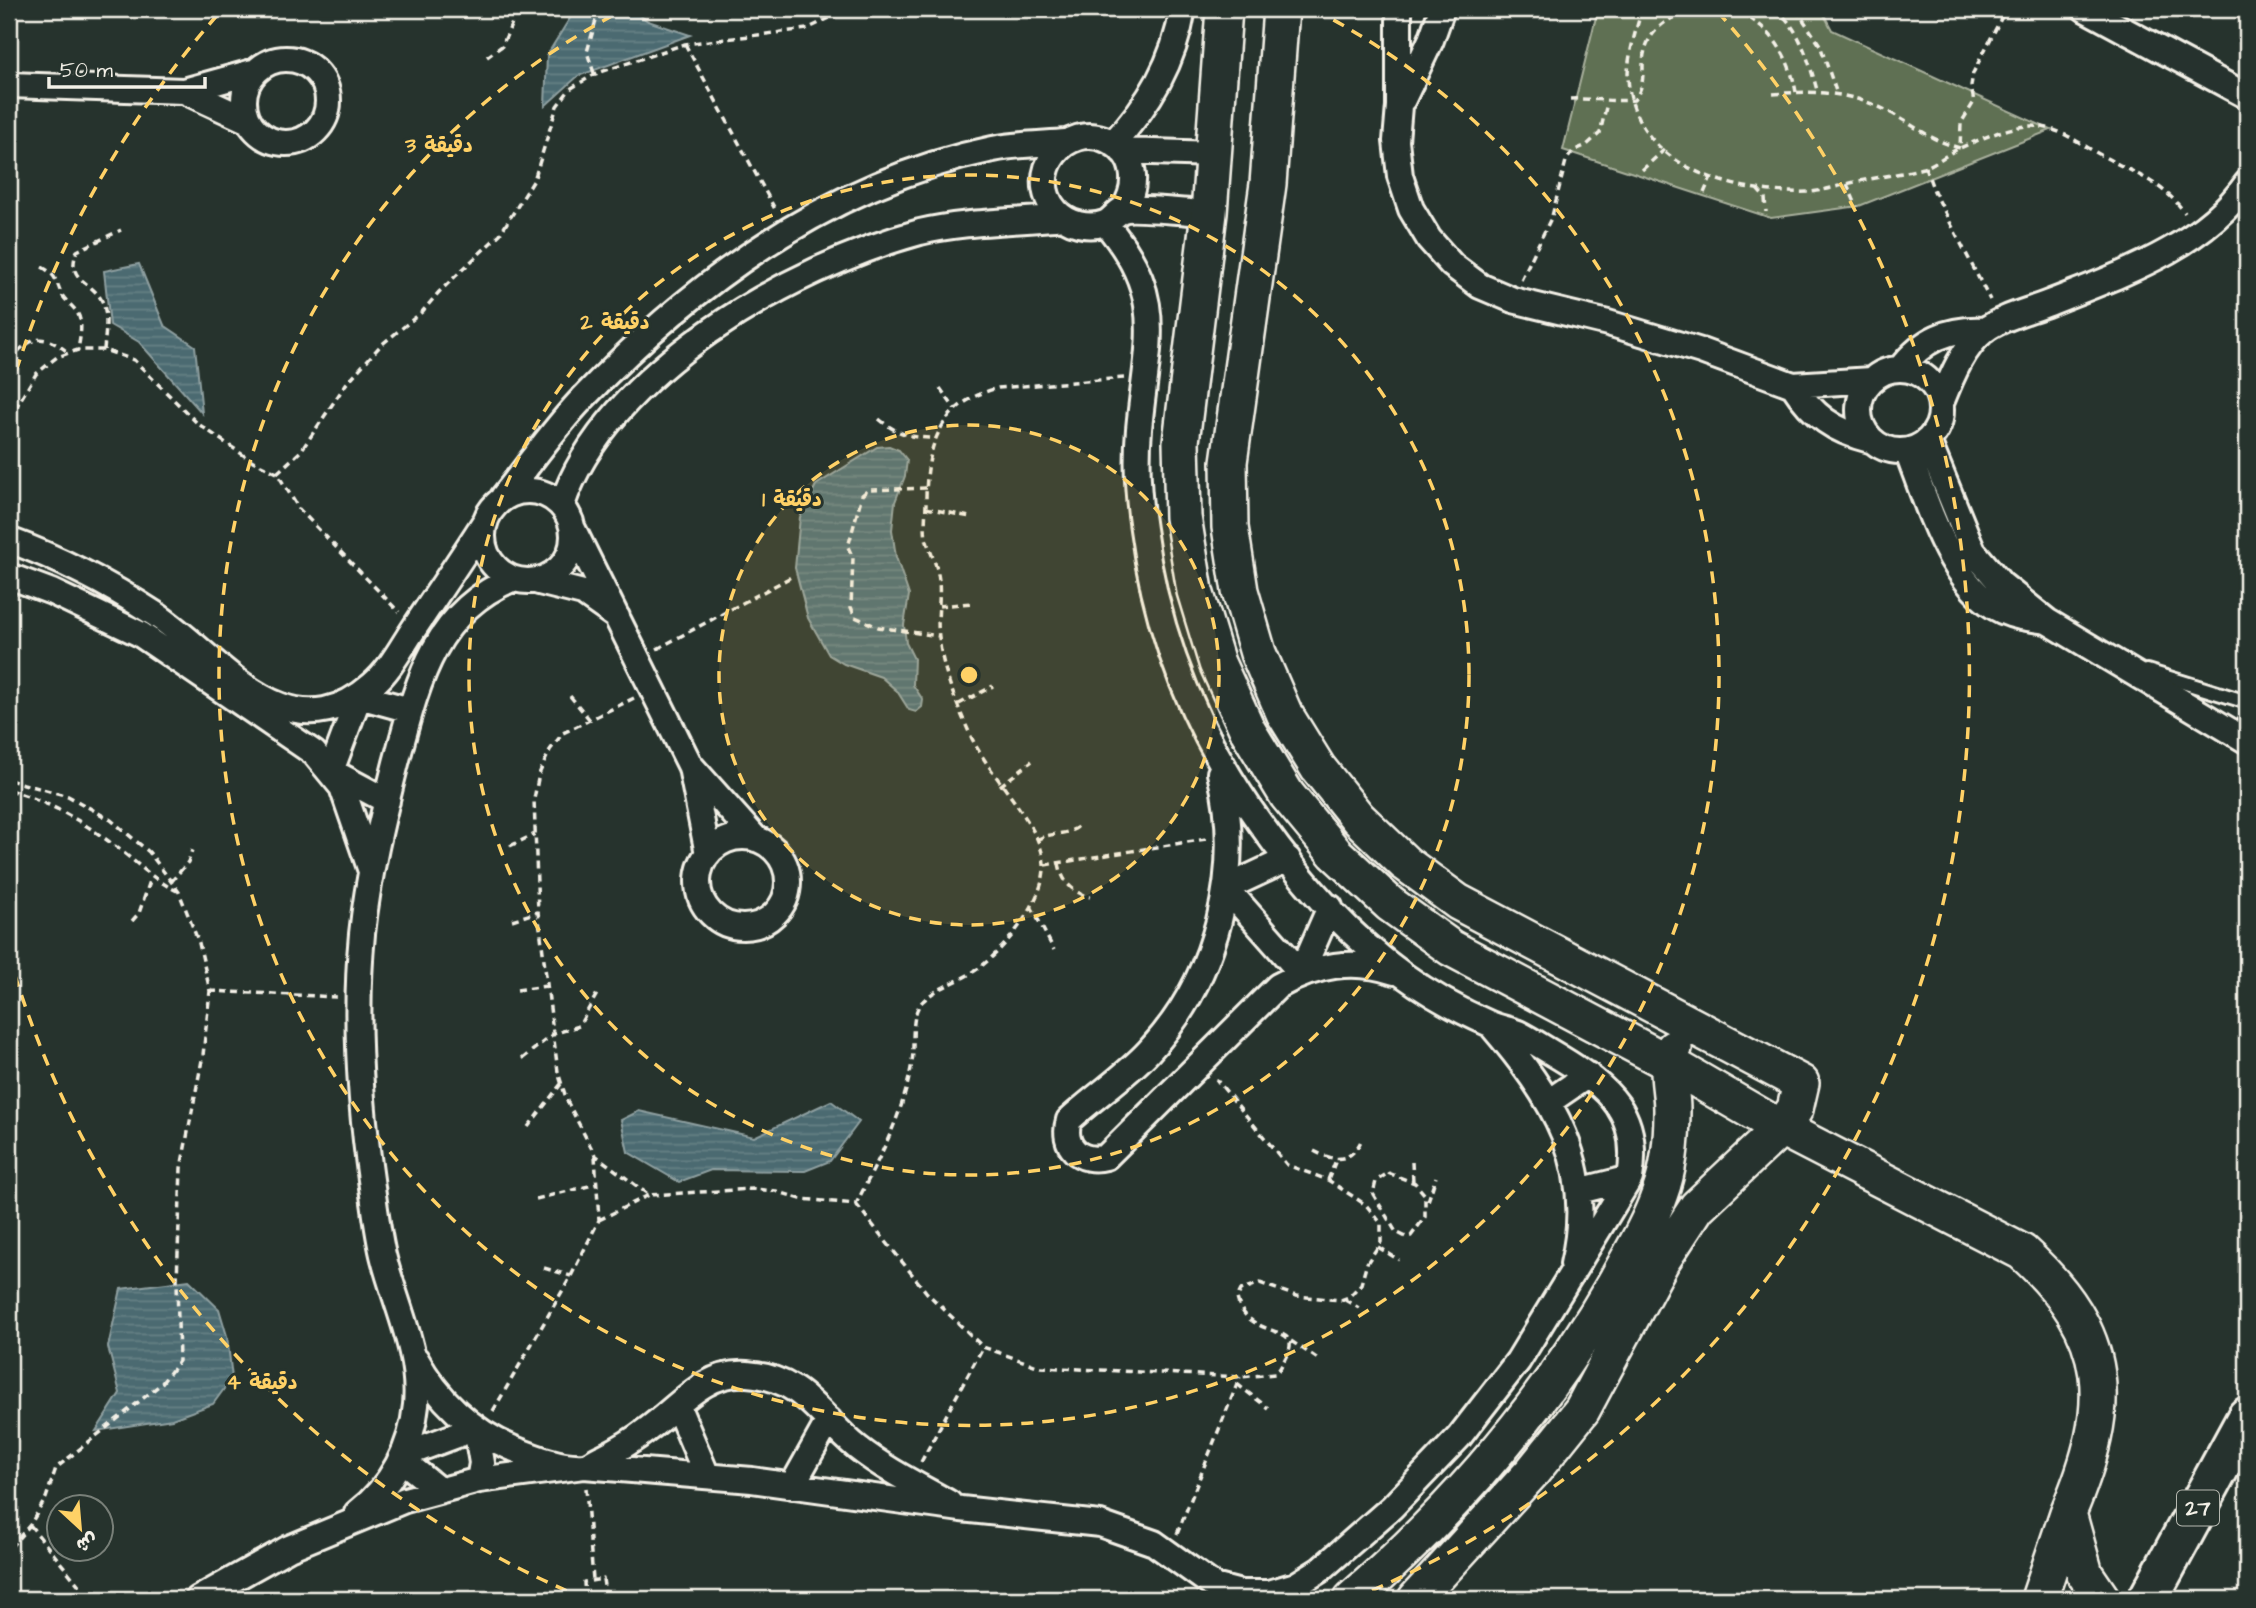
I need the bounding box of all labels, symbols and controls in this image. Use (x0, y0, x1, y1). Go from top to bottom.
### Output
scale bar (49, 46, 205, 90)
text: 50 m (60, 56, 114, 85)
text: 3 دقيقة (404, 131, 473, 160)
text: 2 دقيقة (580, 308, 649, 337)
text: 1 دقيقة (762, 485, 822, 514)
centre of rings (957, 663, 981, 687)
text: 4 دقيقة (226, 1368, 298, 1397)
road number: 27 (2177, 1490, 2219, 1526)
north arrow (46, 1492, 116, 1562)
text: ش (71, 1525, 102, 1559)

